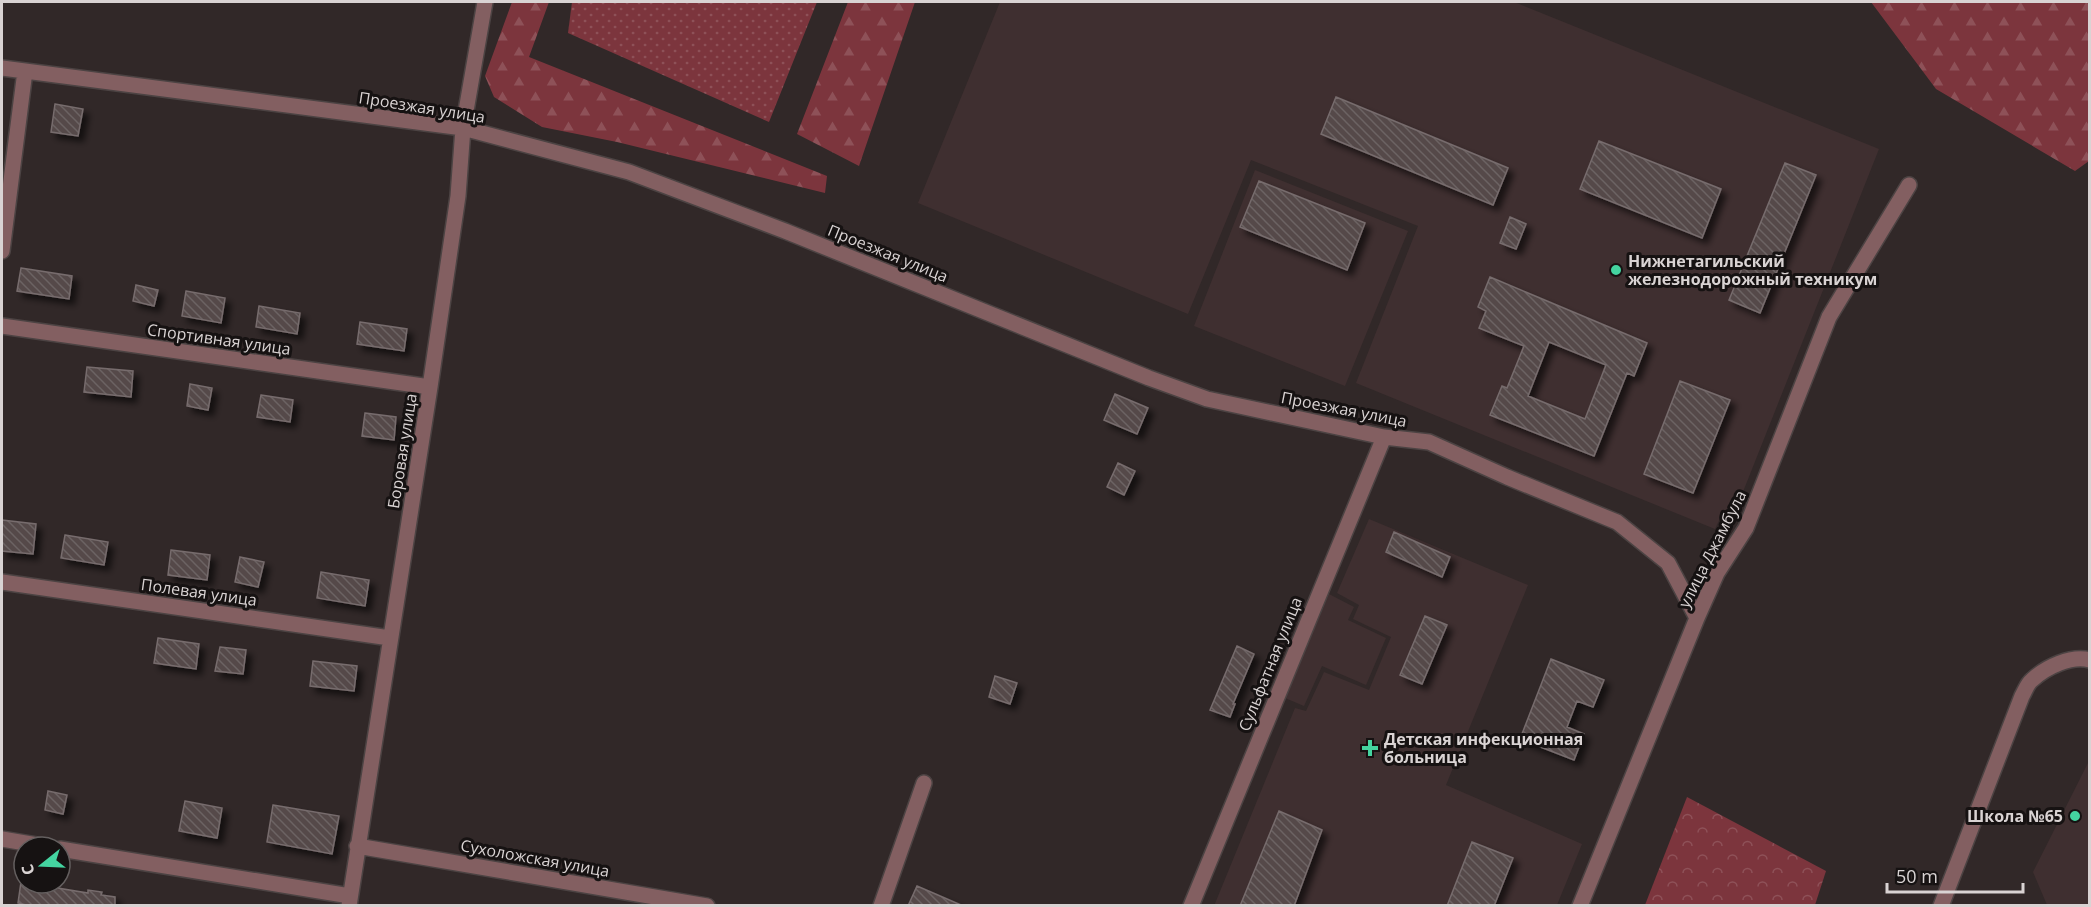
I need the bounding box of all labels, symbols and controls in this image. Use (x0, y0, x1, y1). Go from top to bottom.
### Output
street label: Проезжая улица (357, 86, 487, 128)
street label: Проезжая улица (825, 219, 951, 287)
place label: Нижнетагильский железнодорожный техникум (1628, 250, 1877, 290)
marker: Нижнетагильский железнодорожный техникум (1609, 263, 1623, 277)
street label: Спортивная улица (146, 318, 292, 360)
street label: Проезжая улица (1279, 386, 1409, 432)
street label: Боровая улица (382, 392, 422, 510)
street label: улица Джамбула (1673, 486, 1751, 612)
street label: Полевая улица (140, 573, 258, 611)
street label: Сульфатная улица (1233, 594, 1307, 734)
place label: Детская инфекционная больница (1384, 728, 1583, 768)
marker: Детская инфекционная больница (1361, 739, 1379, 757)
place label: Школа №65 (1967, 805, 2063, 827)
marker: Школа №65 (2068, 809, 2082, 823)
street label: Сухоложская улица (459, 834, 611, 882)
north arrow (12, 835, 72, 895)
scale bar (1887, 856, 2024, 894)
text: С (16, 861, 40, 878)
text: 50 m (1896, 864, 1938, 888)

